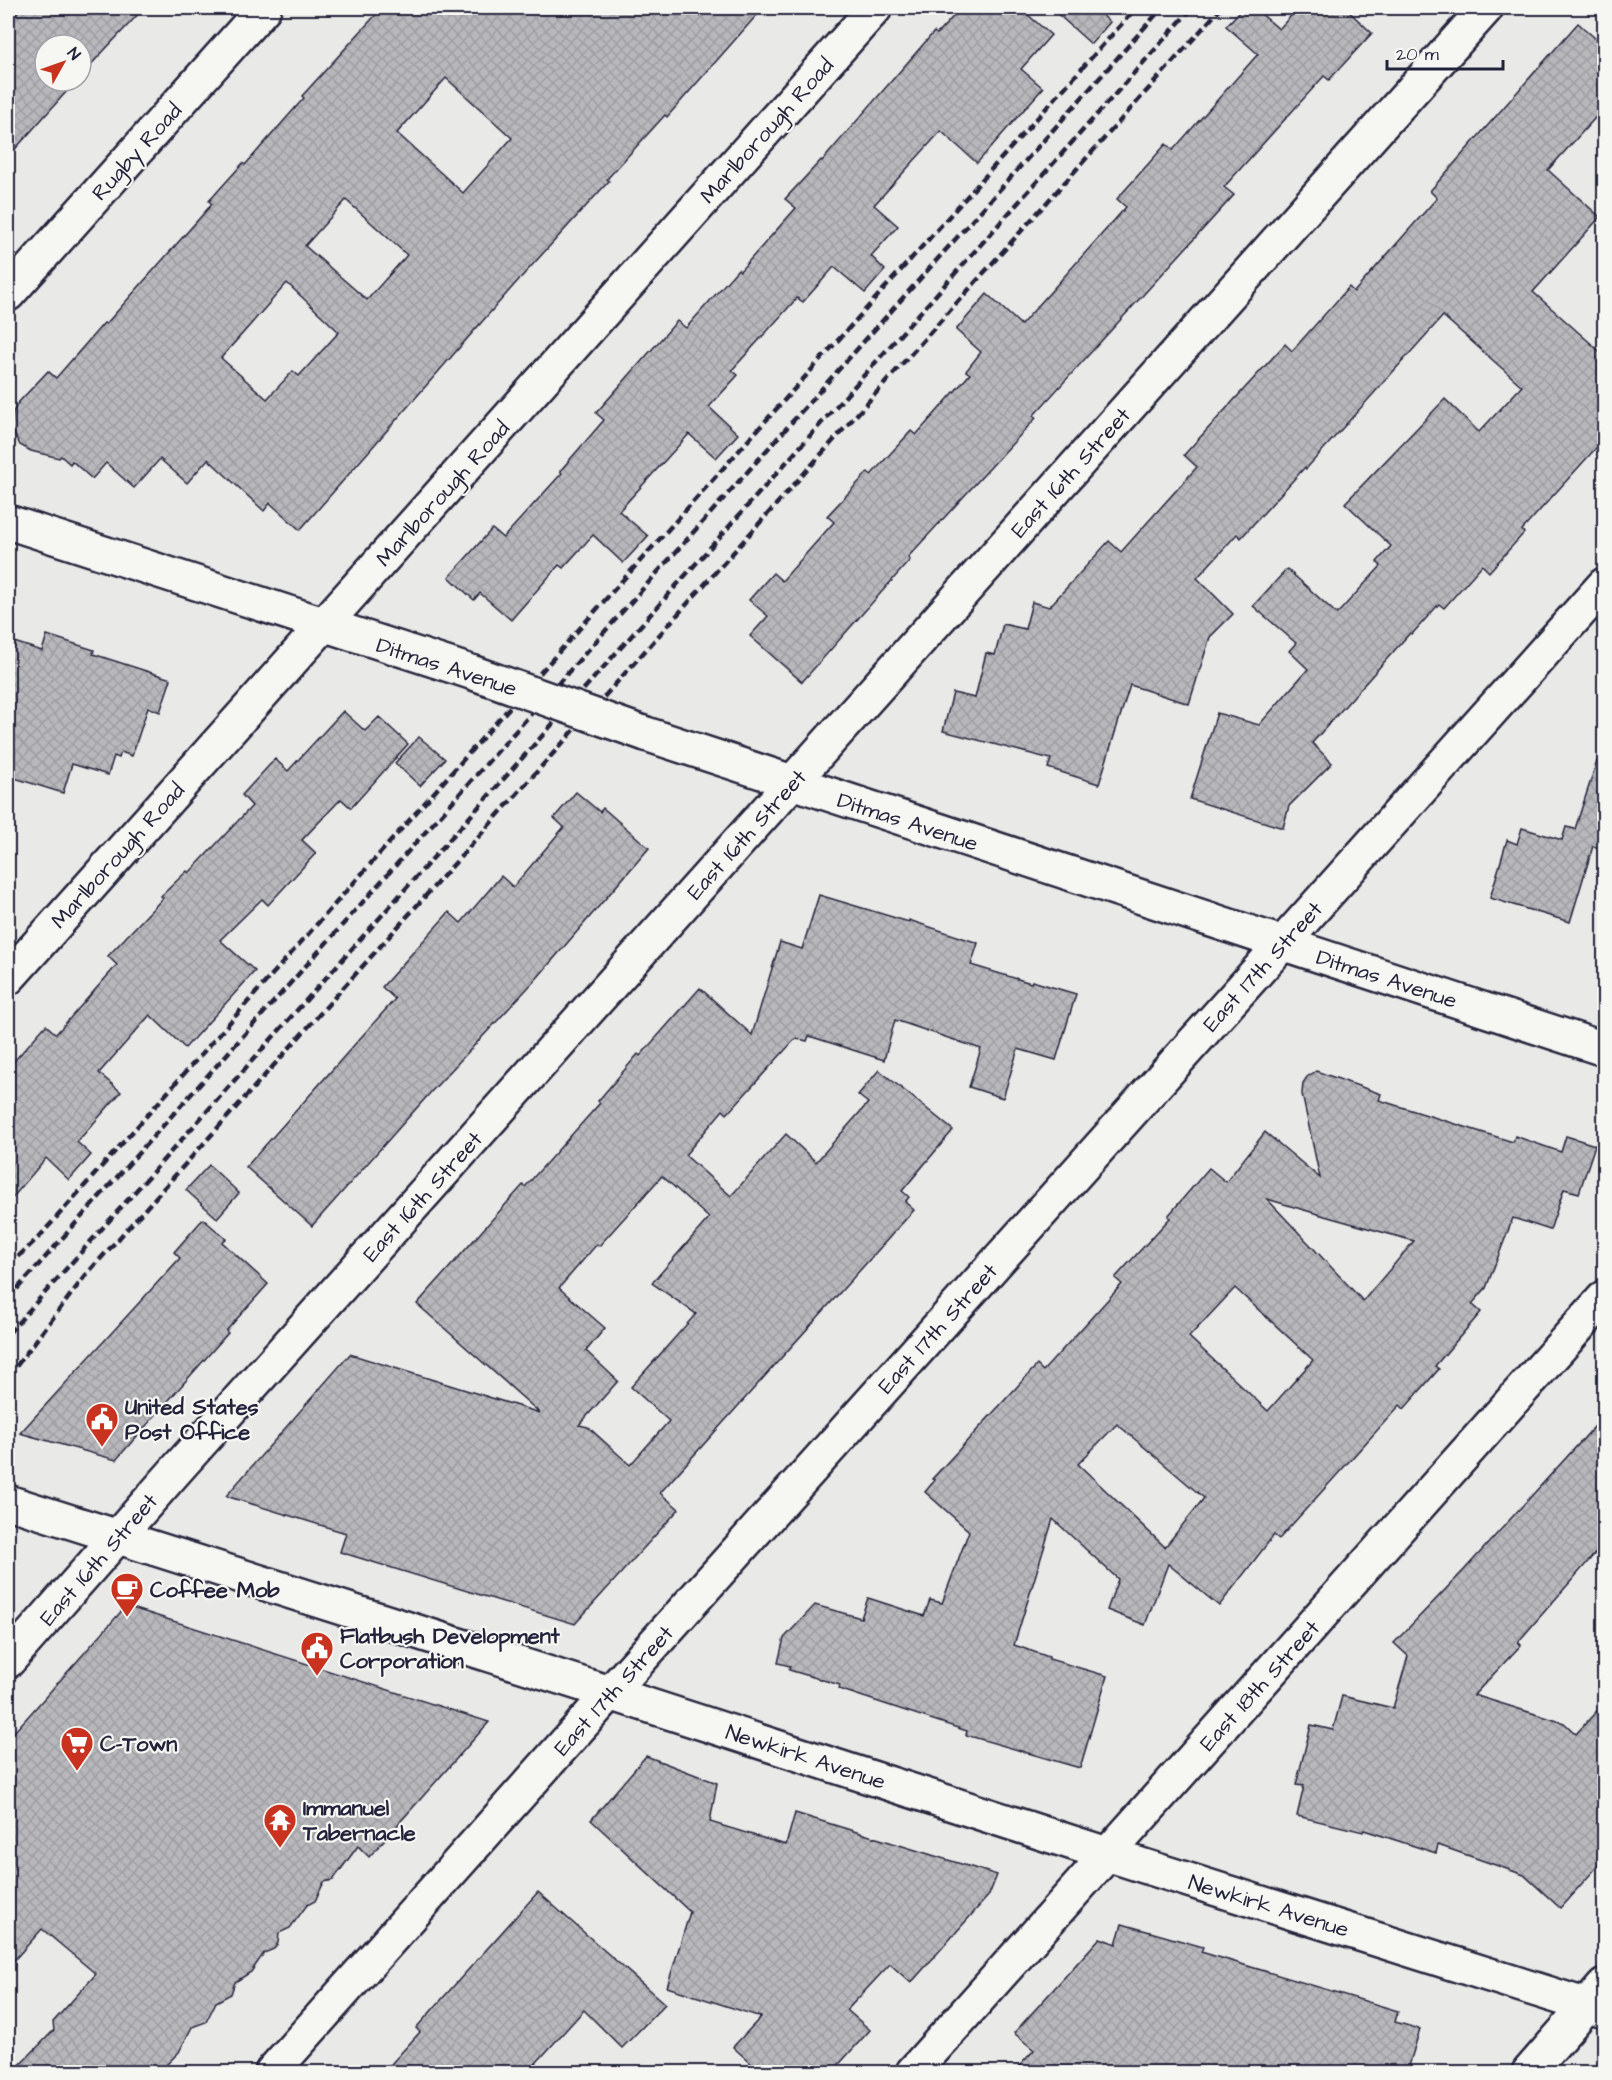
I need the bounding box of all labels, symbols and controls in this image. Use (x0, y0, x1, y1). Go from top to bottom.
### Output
north arrow (33, 33, 93, 93)
scale bar (1387, 33, 1502, 71)
text: 20 m (1396, 42, 1439, 67)
text: N (62, 43, 85, 65)
street label: Marlborough Road (693, 51, 842, 212)
street label: Rugby Road (85, 96, 190, 208)
street label: East 16th Street (1004, 401, 1138, 545)
street label: Marlborough Road (369, 414, 518, 575)
street label: Ditmas Avenue (372, 630, 521, 705)
street label: East 16th Street (680, 763, 814, 907)
street label: Marlborough Road (44, 776, 193, 937)
street label: Ditmas Avenue (833, 785, 982, 860)
street label: East 17th Street (1196, 895, 1330, 1039)
street label: Ditmas Avenue (1312, 942, 1461, 1017)
street label: East 16th Street (356, 1125, 490, 1269)
street label: East 17th Street (871, 1257, 1005, 1401)
place label: United States Post Office (125, 1392, 259, 1448)
public building icon: United States Post Office (84, 1401, 120, 1448)
street label: East 16th Street (33, 1487, 165, 1633)
cafe icon: Coffee Mob (109, 1571, 145, 1618)
place label: Coffee Mob (150, 1575, 280, 1606)
street label: East 18th Street (1193, 1614, 1327, 1758)
street label: East 17th Street (547, 1619, 681, 1763)
place label: Flatbush Development Corporation (340, 1621, 561, 1677)
public building icon: Flatbush Development Corporation (299, 1630, 335, 1677)
street label: Newkirk Avenue (722, 1717, 889, 1798)
supermarket icon: C-Town (59, 1725, 95, 1772)
place label: C-Town (100, 1729, 177, 1760)
place label: Immanuel Tabernacle (302, 1793, 416, 1849)
temple icon: Immanuel Tabernacle (262, 1802, 298, 1849)
street label: Newkirk Avenue (1185, 1867, 1353, 1946)

